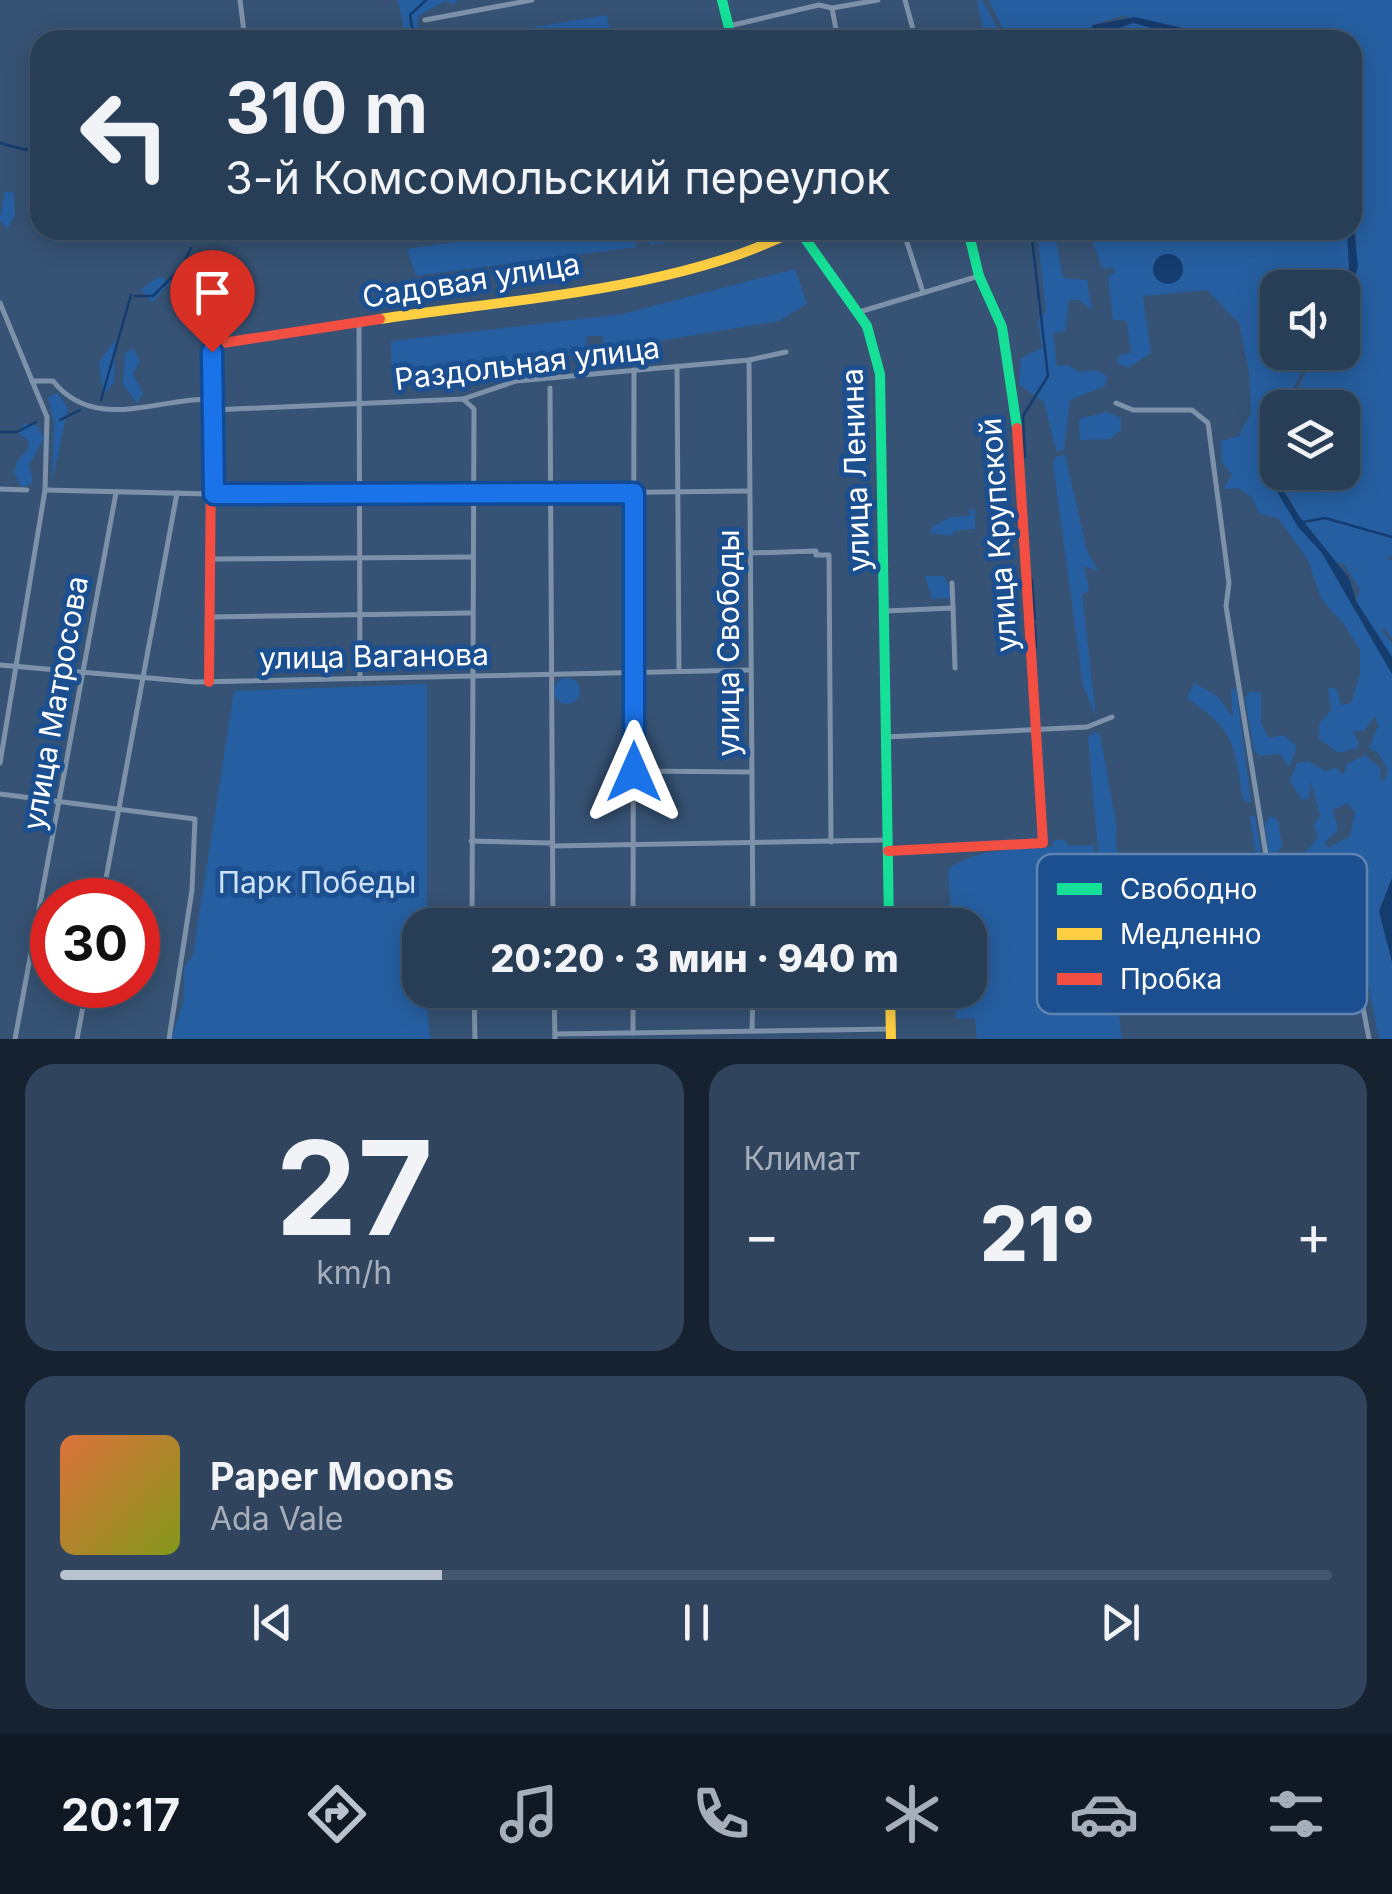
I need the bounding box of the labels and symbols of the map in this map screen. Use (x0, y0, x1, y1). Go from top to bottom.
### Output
street label: Садовая улица (360, 245, 582, 315)
pin (170, 250, 255, 353)
street label: Раздольная улица (393, 329, 661, 397)
street label: улица Ленина (833, 368, 877, 572)
street label: улица Крупской (972, 417, 1024, 653)
street label: улица Свободы (710, 529, 746, 757)
street label: улица Матросова (15, 573, 95, 833)
street label: улица Ваганова (259, 636, 489, 676)
position arrow (582, 720, 686, 824)
legend (1037, 854, 1367, 1014)
park label: Парк Победы (218, 864, 416, 900)
text: Свободно (1120, 872, 1257, 906)
speed limit sign: 30 (30, 878, 160, 1008)
text: Медленно (1120, 917, 1262, 951)
text: Пробка (1120, 962, 1222, 996)

